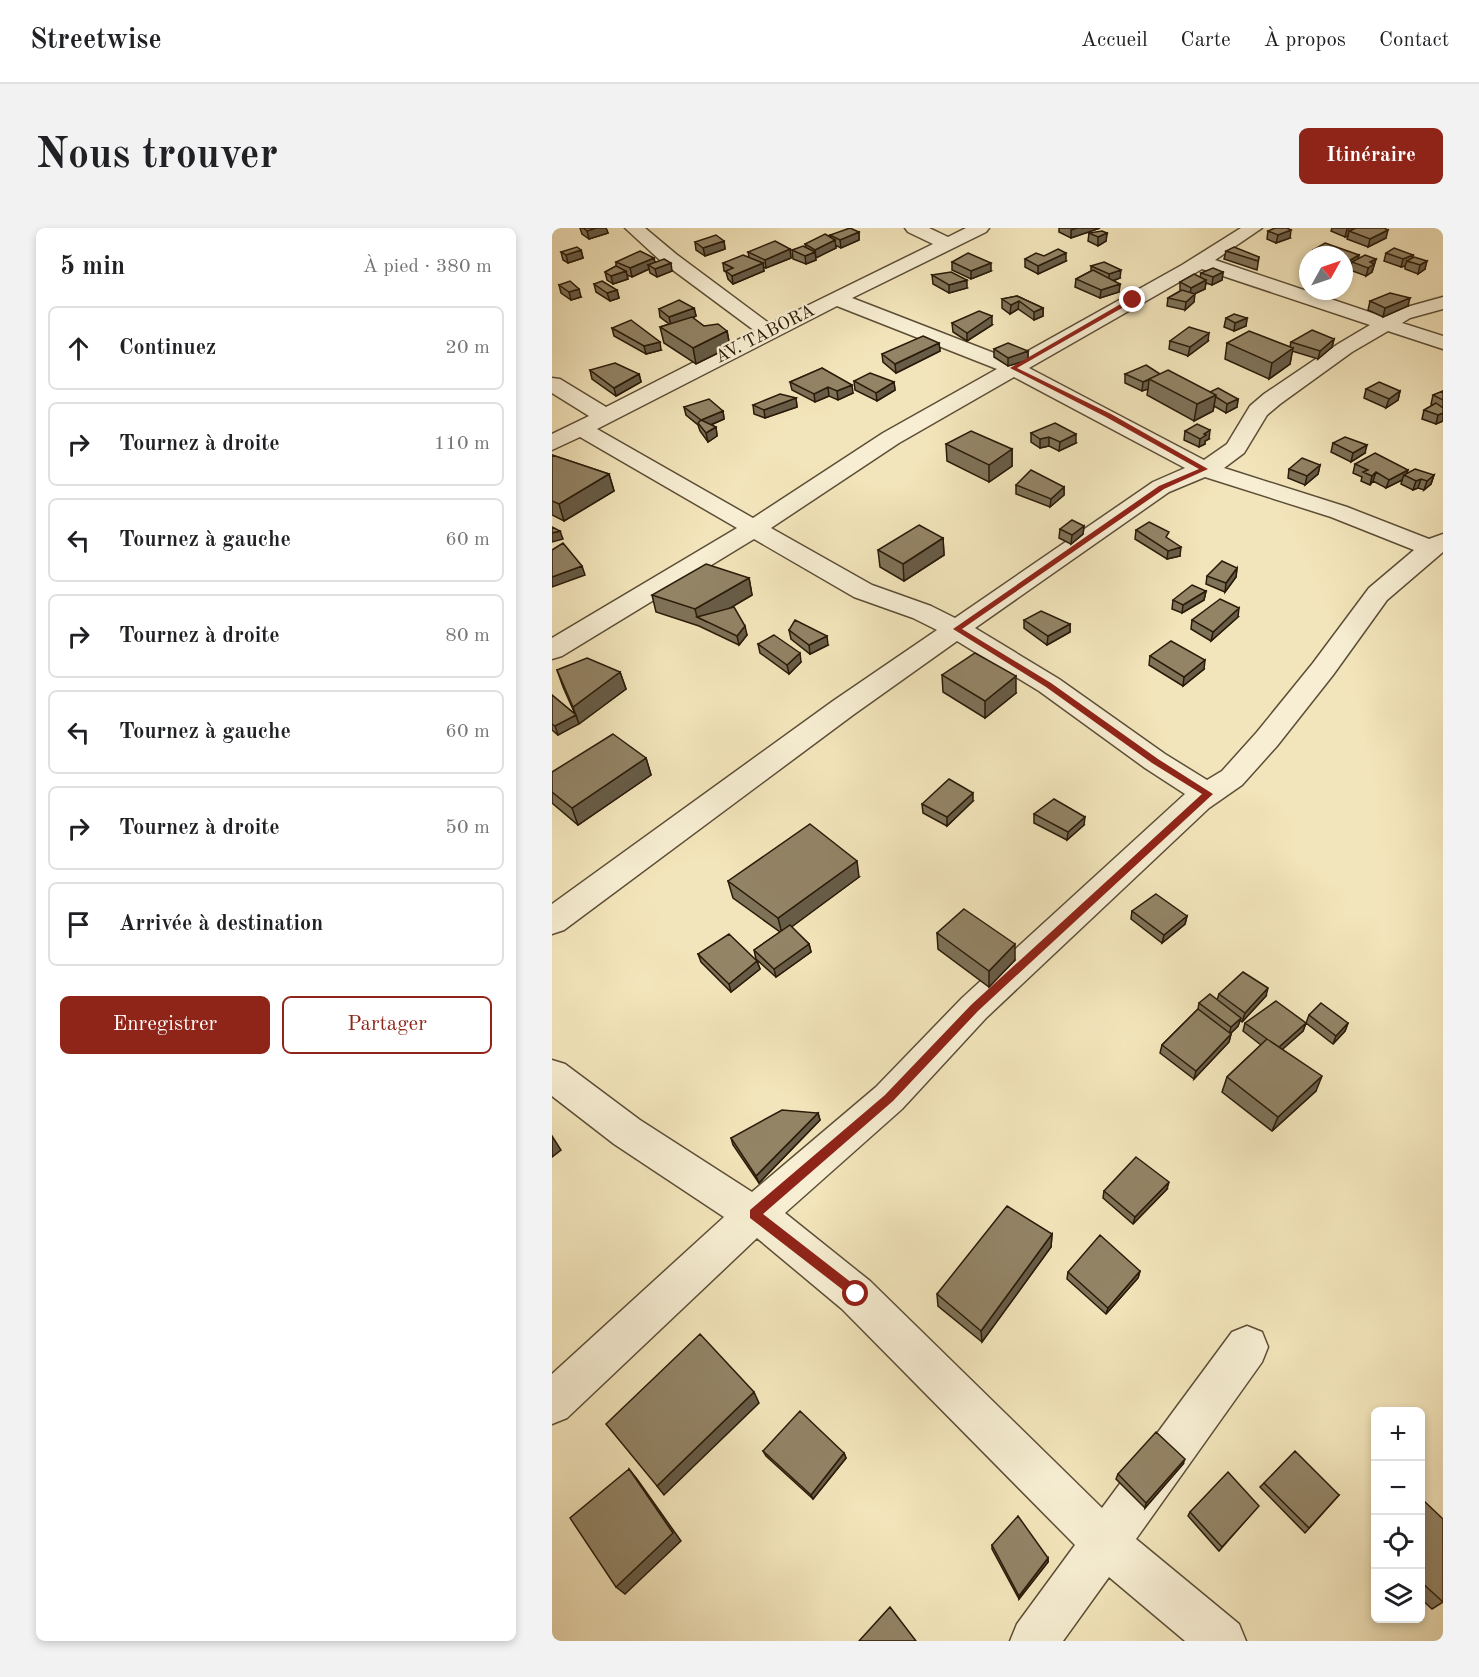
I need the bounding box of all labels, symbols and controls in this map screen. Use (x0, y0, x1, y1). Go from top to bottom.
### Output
text: Streetwise (30, 27, 162, 55)
text: Accueil (1081, 30, 1148, 51)
text: Carte (1181, 30, 1231, 51)
text: À propos (1264, 30, 1346, 51)
text: Contact (1379, 30, 1449, 51)
button: Itinéraire (1299, 128, 1443, 184)
text: Nous trouver (36, 135, 278, 177)
north arrow (1299, 246, 1353, 300)
text: 5 min (60, 254, 125, 280)
text: À pied · 380 m (363, 257, 492, 277)
route end (1119, 286, 1145, 312)
street label: AV. TABORA (712, 301, 818, 367)
icon: ahead (62, 332, 95, 365)
text: Continuez (119, 337, 216, 359)
text: 20 m (445, 338, 490, 358)
icon: right (62, 428, 95, 461)
text: Tournez à droite (119, 433, 280, 455)
text: 110 m (434, 434, 490, 454)
icon: left (62, 524, 95, 557)
text: Tournez à gauche (119, 529, 291, 551)
text: 60 m (445, 530, 490, 550)
icon: right (62, 620, 95, 653)
text: Tournez à droite (119, 625, 280, 647)
text: 80 m (445, 626, 490, 646)
icon: left (62, 716, 95, 749)
text: Tournez à gauche (119, 721, 291, 743)
text: 60 m (445, 722, 490, 742)
icon: right (62, 812, 95, 845)
text: Tournez à droite (119, 817, 280, 839)
text: 50 m (445, 818, 490, 838)
icon: arrive (62, 908, 95, 941)
text: Arrivée à destination (119, 913, 323, 935)
button: Enregistrer (60, 996, 270, 1054)
button: Partager (282, 996, 492, 1054)
route start (842, 1280, 868, 1306)
map controls (1371, 1407, 1425, 1623)
button: + (1371, 1407, 1425, 1461)
button: − (1371, 1461, 1425, 1515)
button: locate (1371, 1515, 1425, 1569)
button: layers (1371, 1569, 1425, 1623)

